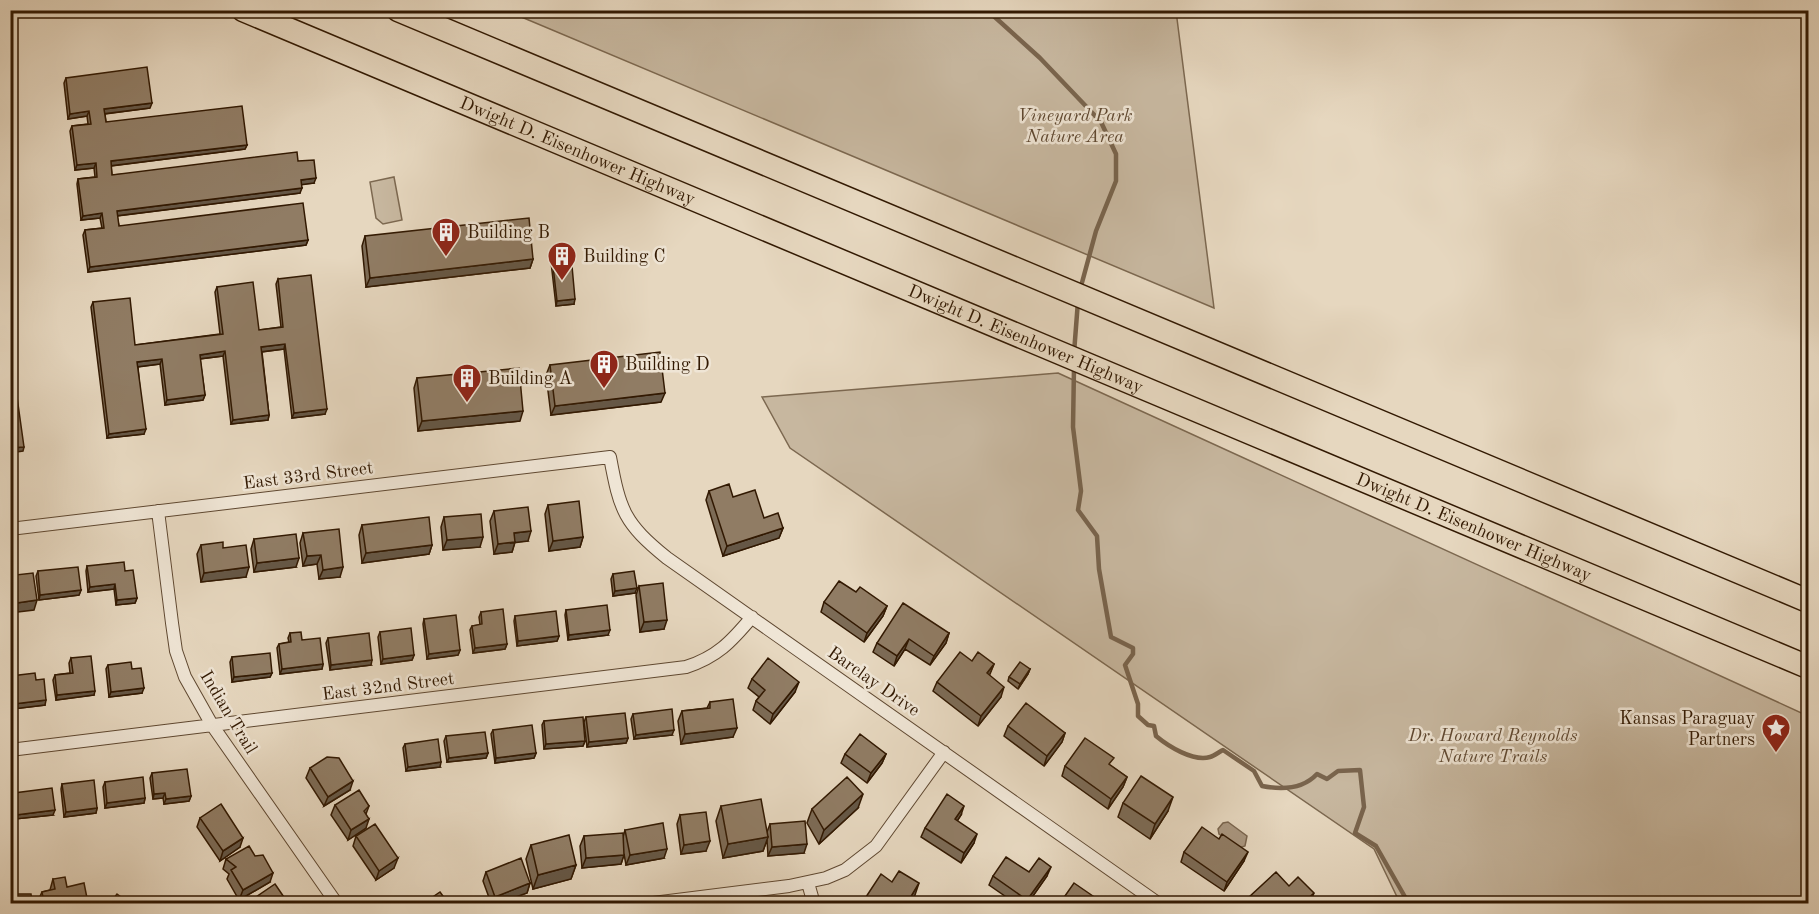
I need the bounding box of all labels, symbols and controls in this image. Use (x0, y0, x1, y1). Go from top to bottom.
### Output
street label: Dwight D. Eisenhower Highway (457, 94, 698, 209)
park label: Vineyard Park Nature Area (1017, 107, 1133, 146)
building icon: Building B (430, 216, 462, 258)
place label: Building B (467, 224, 550, 242)
building icon: Building C (546, 240, 578, 282)
place label: Building C (583, 248, 666, 266)
street label: Dwight D. Eisenhower Highway (905, 282, 1146, 397)
building icon: Building D (588, 348, 620, 390)
place label: Building D (625, 356, 710, 374)
building icon: Building A (451, 362, 483, 404)
place label: Building A (488, 370, 572, 388)
street label: East 33rd Street (242, 459, 374, 493)
street label: Dwight D. Eisenhower Highway (1353, 470, 1594, 585)
street label: Barclay Drive (824, 644, 923, 720)
street label: Indian Trail (196, 668, 260, 757)
street label: East 32nd Street (321, 670, 455, 704)
place label: Kansas Paraguay Partners (1619, 710, 1755, 749)
place icon: Kansas Paraguay Partners (1760, 712, 1792, 754)
park label: Dr. Howard Reynolds Nature Trails (1407, 727, 1578, 766)

